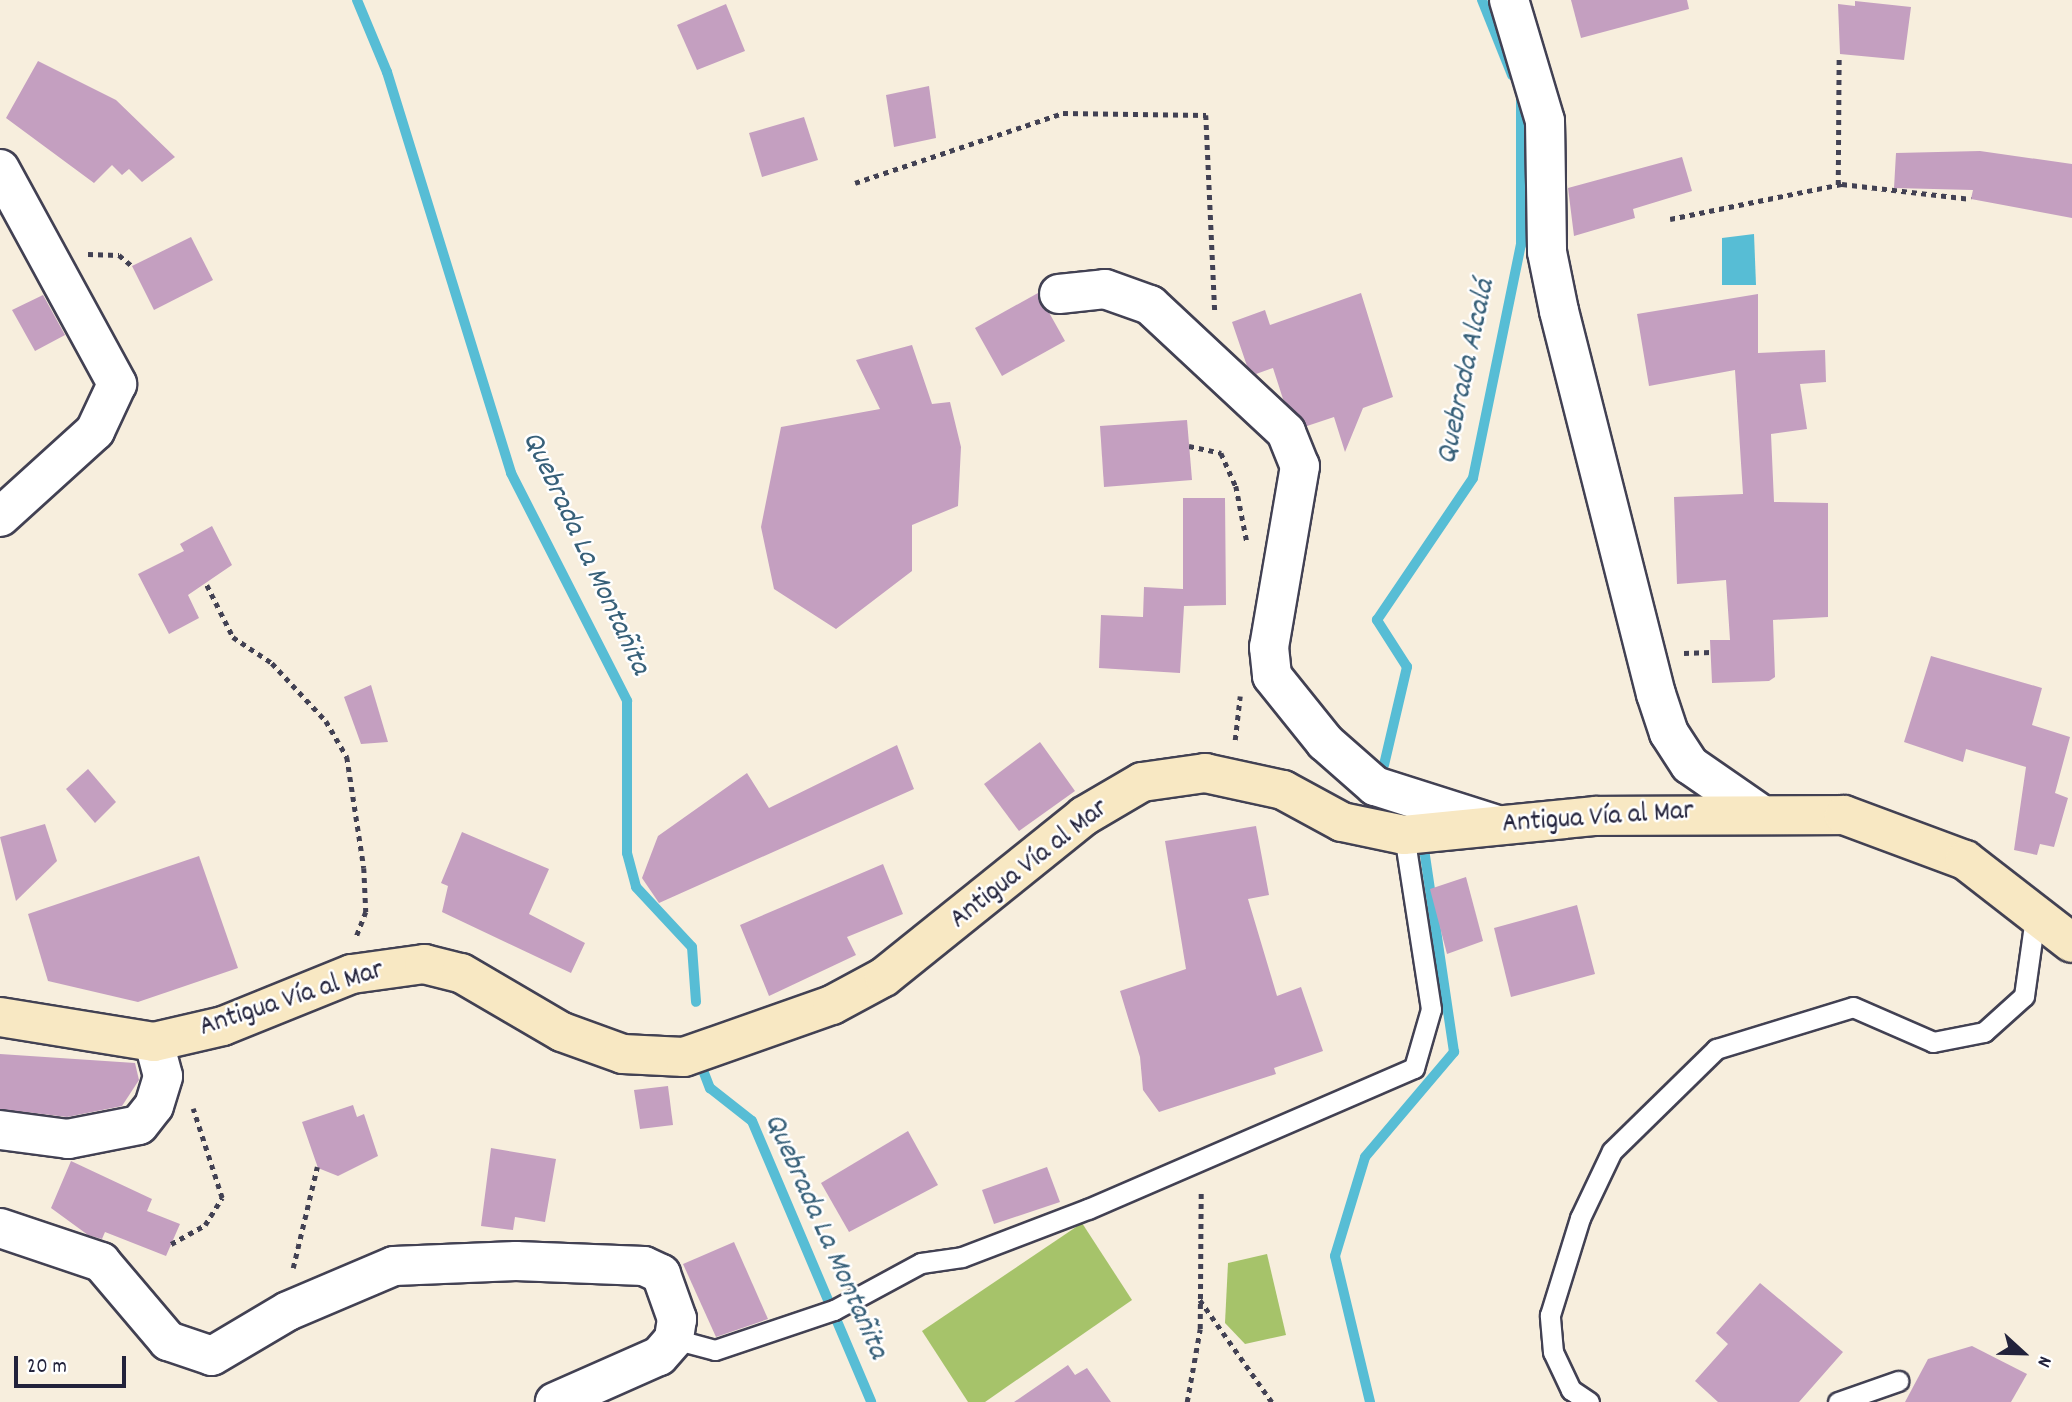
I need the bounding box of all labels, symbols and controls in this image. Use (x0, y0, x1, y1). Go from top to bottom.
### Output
water label: Quebrada Alcalá (1431, 276, 1505, 468)
water label: Quebrada La Montañita (512, 427, 656, 681)
street label: Antigua Vía al Mar (944, 793, 1116, 937)
street label: Antigua Vía al Mar (1501, 796, 1695, 842)
street label: Antigua Vía al Mar (196, 954, 388, 1046)
water label: Quebrada La Montañita (754, 1109, 894, 1365)
north arrow (1988, 1318, 2058, 1388)
scale bar (18, 1342, 130, 1386)
text: N (2029, 1352, 2057, 1370)
text: 20 m (27, 1353, 67, 1383)

